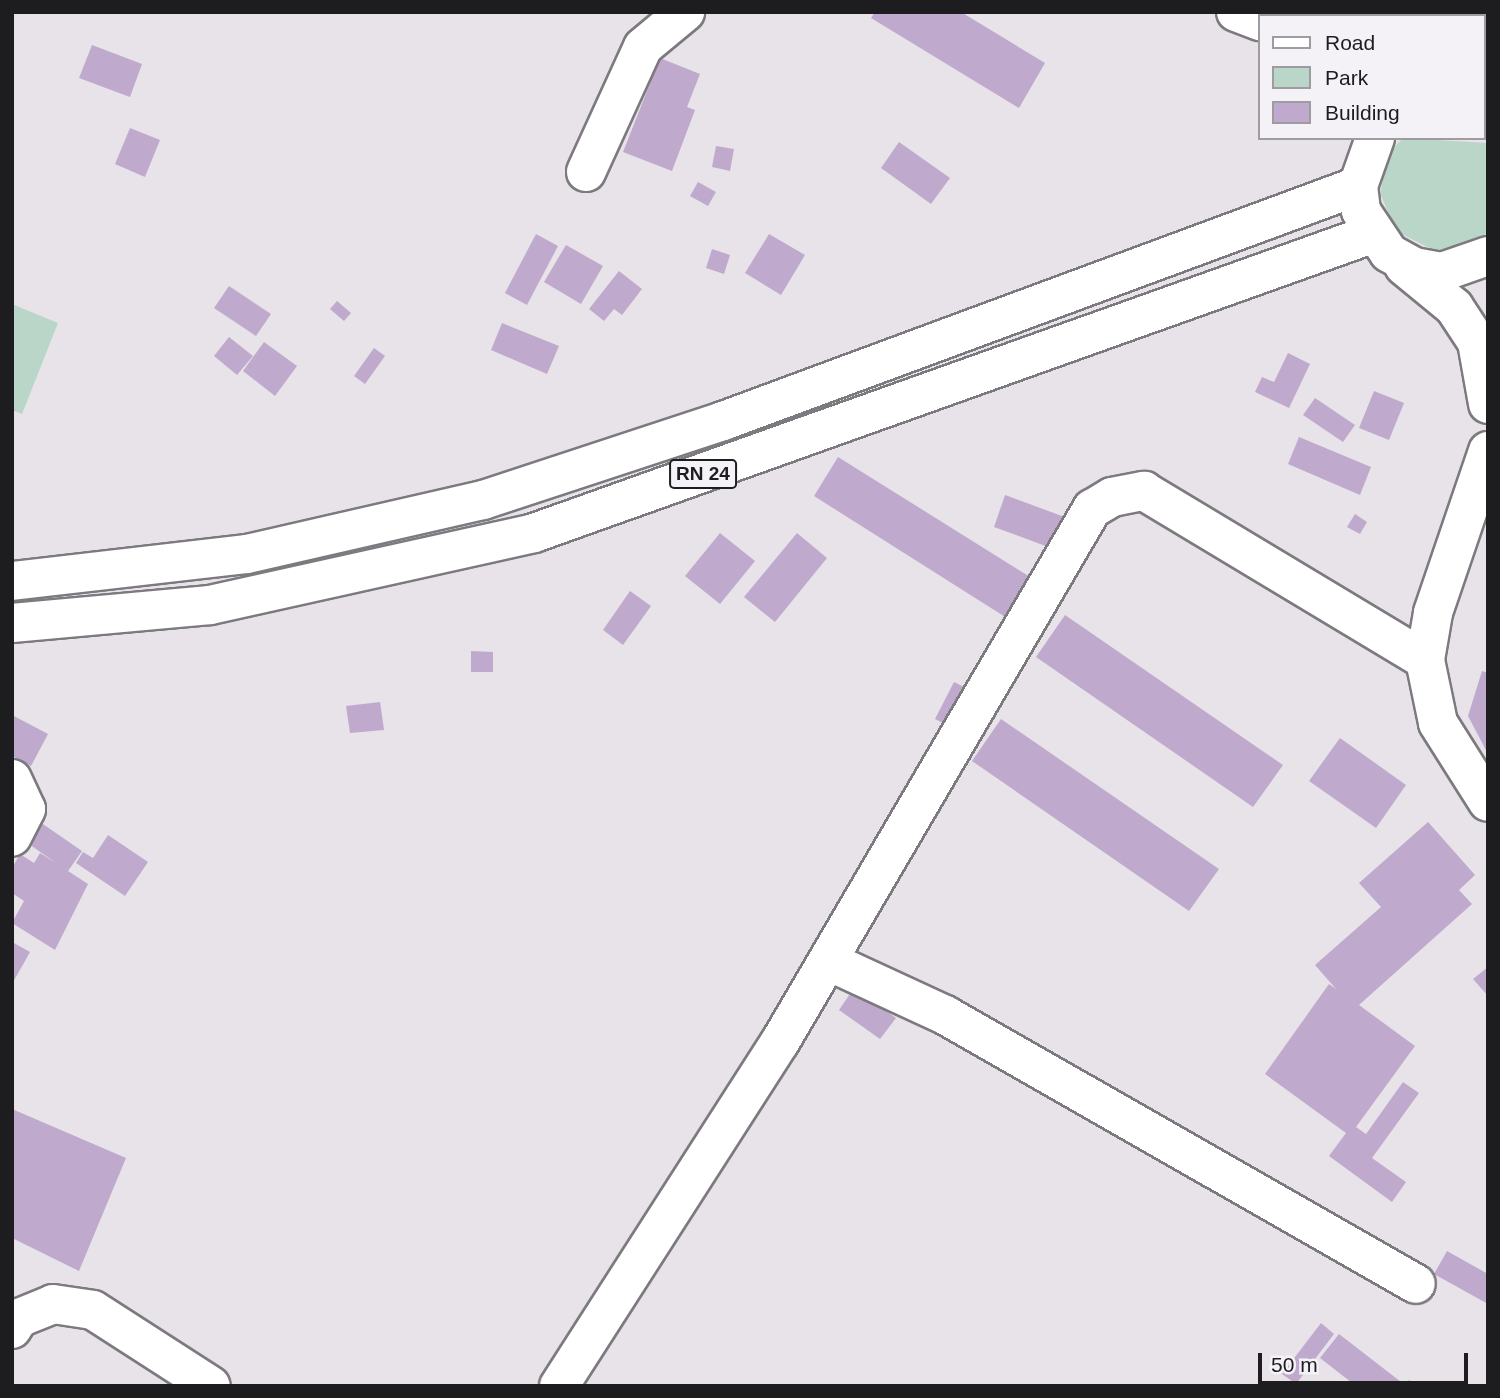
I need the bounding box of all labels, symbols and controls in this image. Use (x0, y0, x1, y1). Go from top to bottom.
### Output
legend (1258, 14, 1486, 140)
text: Road (1325, 31, 1375, 54)
text: Park (1325, 66, 1368, 89)
text: Building (1325, 101, 1400, 124)
road number: RN 24 (668, 458, 738, 489)
scale bar (1262, 1338, 1472, 1382)
text: 50 m (1271, 1353, 1318, 1376)

